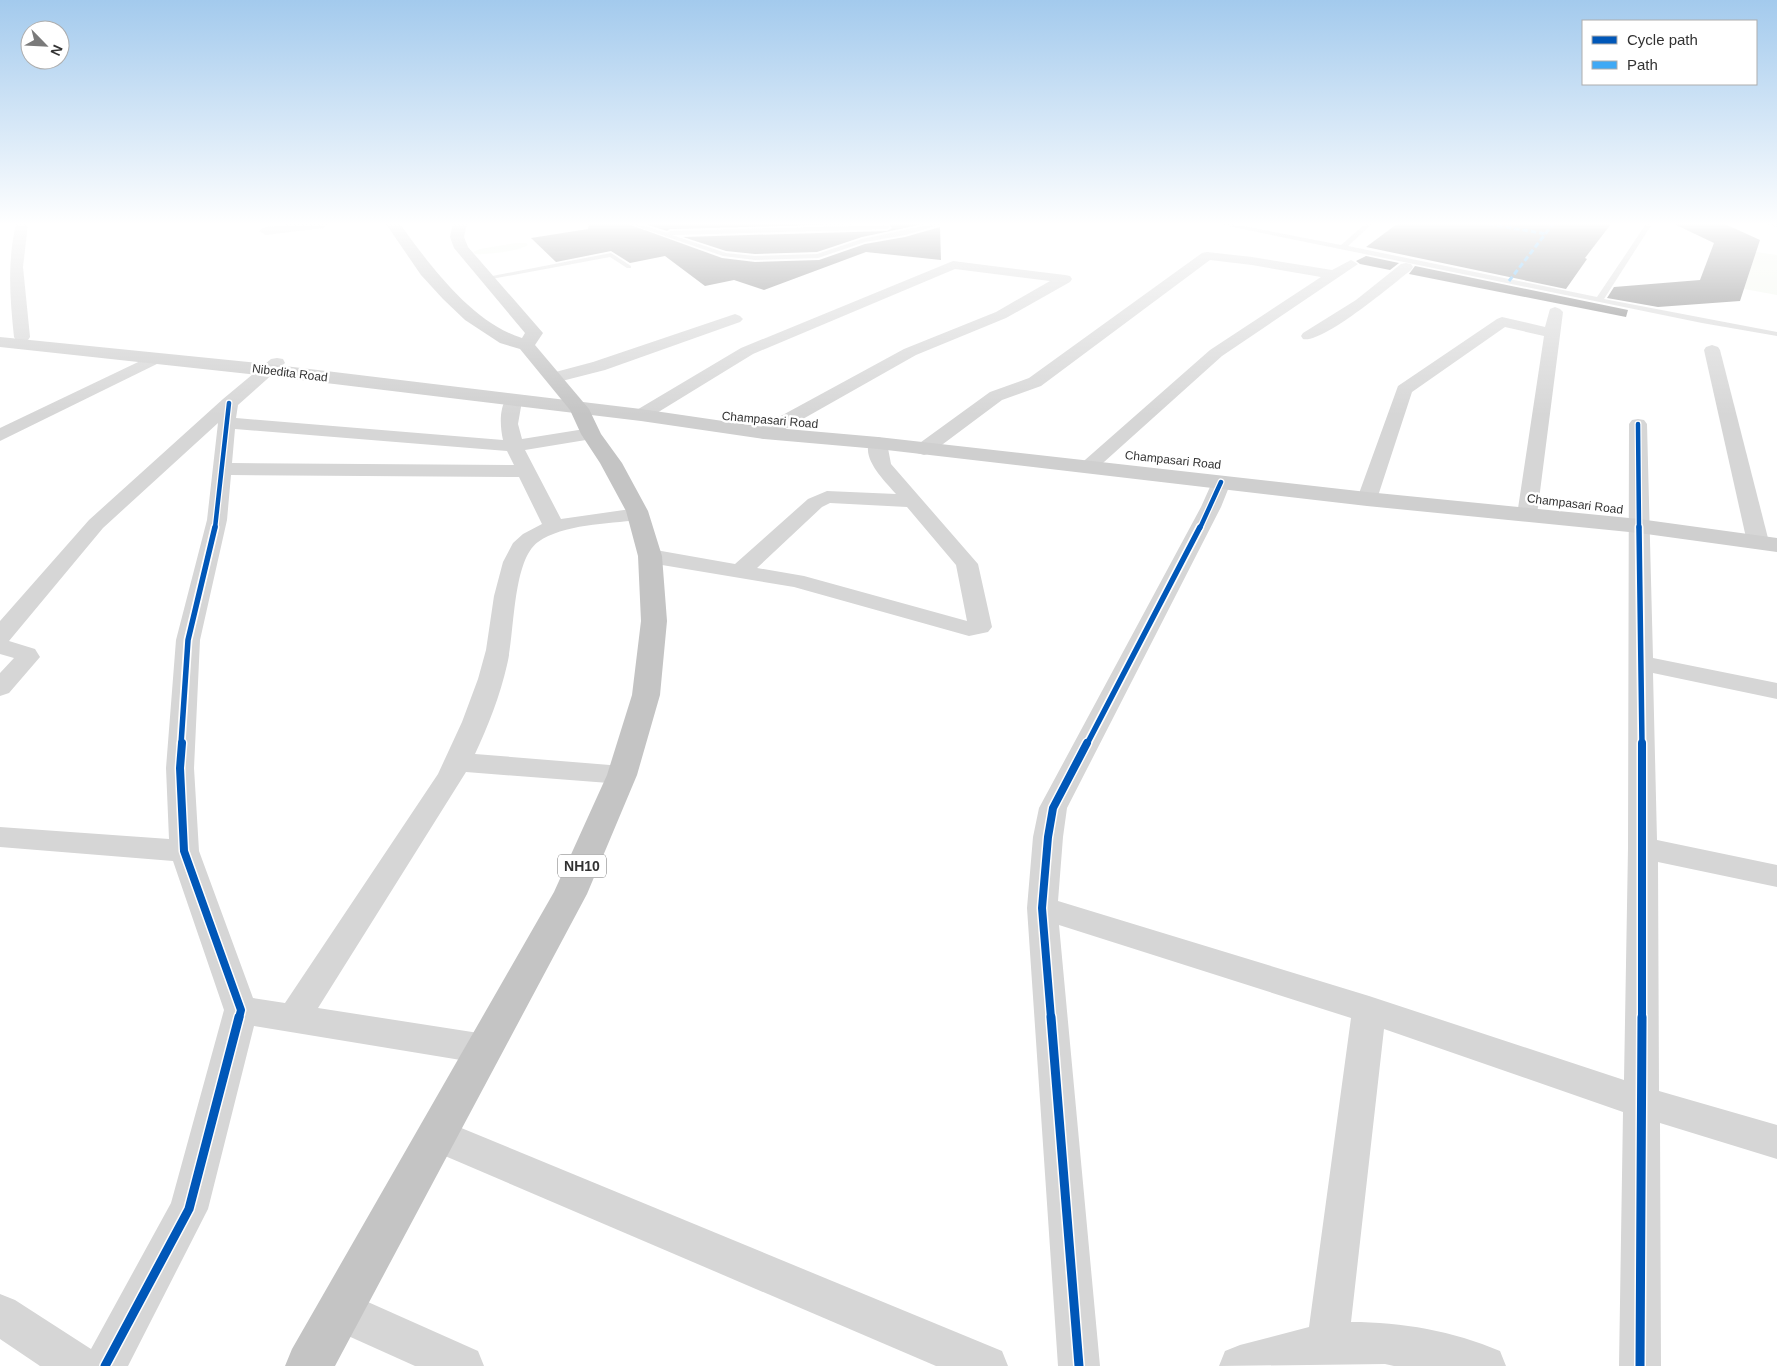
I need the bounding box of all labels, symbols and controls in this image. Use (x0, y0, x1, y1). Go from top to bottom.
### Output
north arrow (20, 20, 70, 70)
legend (1582, 20, 1757, 85)
text: Cycle path (1627, 31, 1698, 48)
text: N (48, 42, 66, 58)
text: Path (1627, 56, 1658, 73)
street label: Nibedita Road (251, 361, 329, 385)
street label: Champasari Road (721, 409, 819, 431)
street label: Champasari Road (1124, 448, 1222, 472)
street label: Champasari Road (1526, 491, 1624, 517)
road number: NH10 (558, 854, 606, 878)

